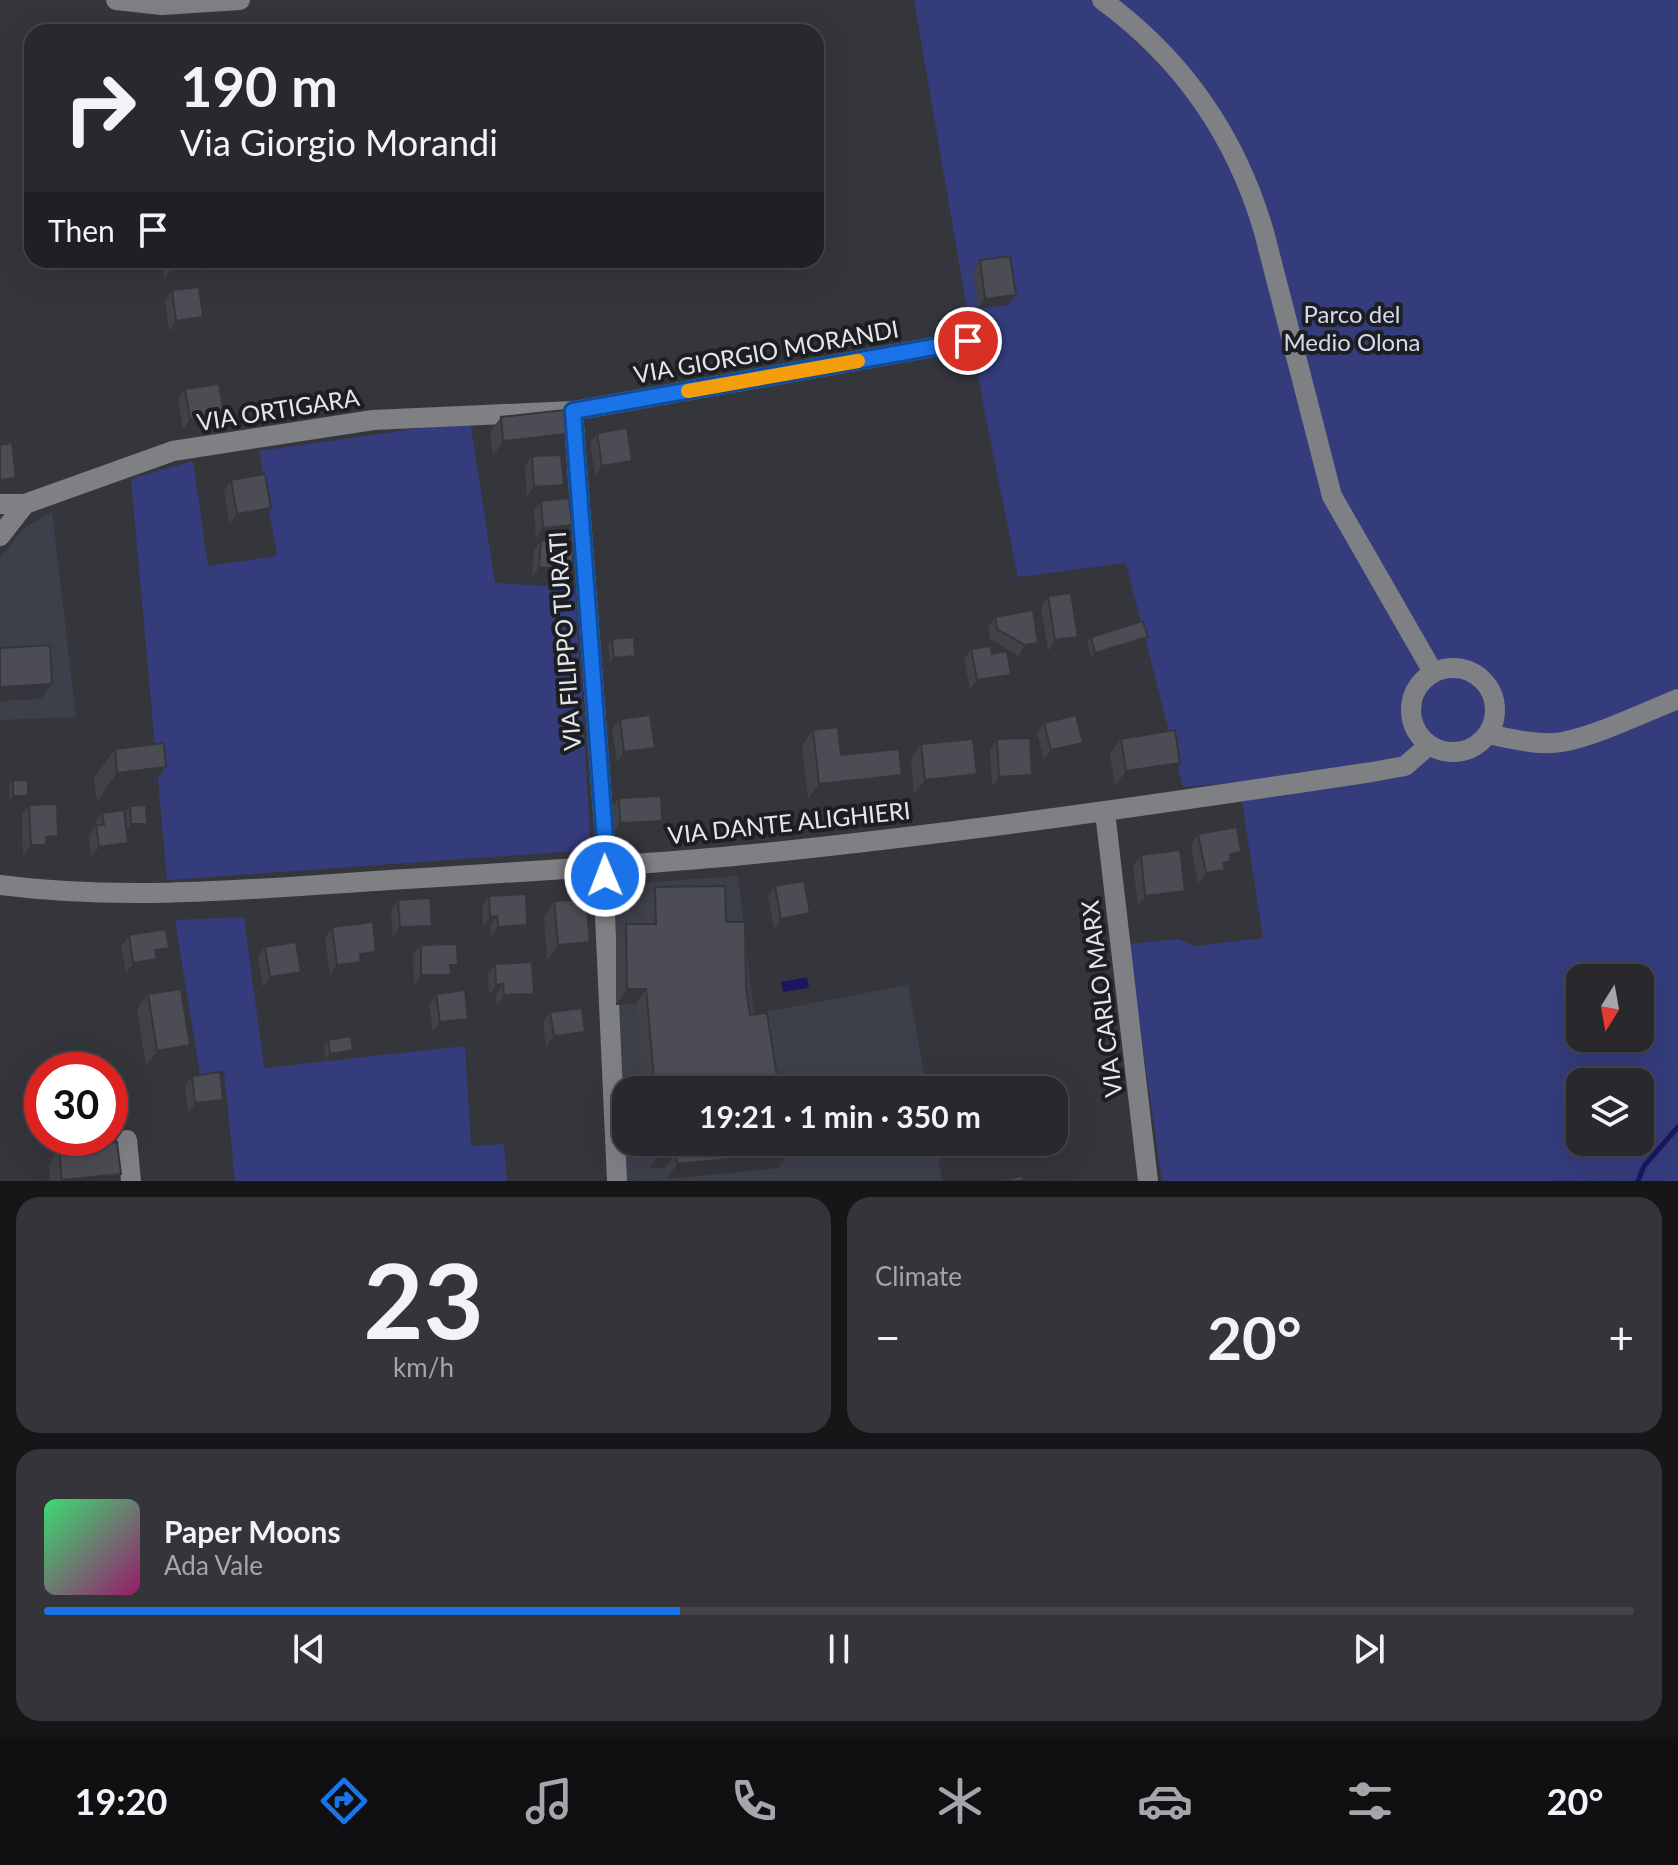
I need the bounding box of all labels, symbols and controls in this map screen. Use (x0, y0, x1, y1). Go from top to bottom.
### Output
text: 190 m (180, 52, 338, 119)
icon: right (48, 56, 152, 160)
text: Via Giorgio Morandi (180, 120, 498, 164)
icon: arrive (131, 208, 175, 252)
text: Then (48, 212, 115, 248)
park label: Parco del Medio Olona (1283, 299, 1421, 356)
pin (934, 307, 1002, 375)
street label: VIA GIORGIO MORANDI (631, 313, 901, 389)
icon: arrive (946, 319, 990, 363)
street label: VIA ORTIGARA (195, 382, 362, 436)
street label: VIA FILIPPO TURATI (542, 530, 586, 752)
street label: VIA DANTE ALIGHIERI (666, 795, 912, 849)
position arrow (563, 834, 647, 918)
street label: VIA CARLO MARX (1074, 899, 1127, 1099)
north arrow (1566, 964, 1654, 1052)
map controls (1566, 964, 1654, 1156)
speed limit sign: 30 (24, 1052, 128, 1156)
button: layers (1566, 1068, 1654, 1156)
text: 19:21 · 1 min · 350 m (699, 1098, 981, 1134)
text: 23 (363, 1236, 484, 1361)
text: Climate (875, 1260, 962, 1292)
text: 20° (1207, 1301, 1302, 1373)
text: − (875, 1311, 901, 1363)
text: + (1608, 1311, 1634, 1363)
text: km/h (393, 1351, 454, 1383)
text: Paper Moons (164, 1513, 341, 1549)
text: Ada Vale (164, 1549, 263, 1581)
icon: previous (287, 1627, 331, 1671)
icon: pause (817, 1627, 861, 1671)
icon: next (1347, 1627, 1391, 1671)
icon: directions (316, 1773, 372, 1829)
icon: music (521, 1773, 577, 1829)
icon: phone (726, 1773, 782, 1829)
icon: climate (932, 1773, 988, 1829)
icon: car (1137, 1773, 1193, 1829)
icon: filters (1342, 1773, 1398, 1829)
text: 19:20 (75, 1779, 167, 1823)
text: 20° (1547, 1779, 1603, 1823)

